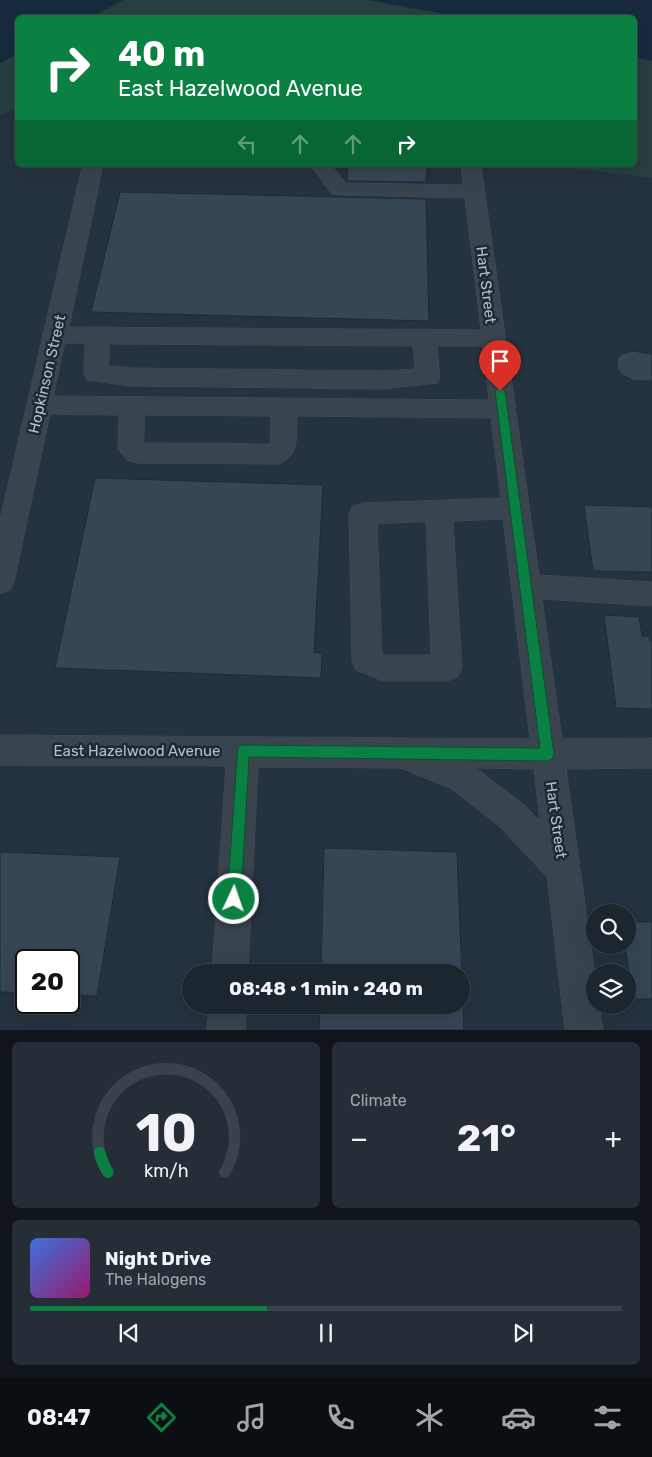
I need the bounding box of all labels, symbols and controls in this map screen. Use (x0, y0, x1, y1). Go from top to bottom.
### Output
text: 40 m (118, 33, 205, 75)
icon: right (35, 35, 100, 100)
text: East Hazelwood Avenue (118, 75, 363, 102)
icon: left (233, 130, 261, 158)
icon: ahead (286, 130, 314, 158)
icon: ahead (339, 130, 367, 158)
icon: right (392, 130, 420, 158)
street label: Hart Street (472, 245, 500, 325)
street label: Hopkinson Street (25, 313, 69, 435)
pin (479, 340, 521, 391)
icon: arrive (486, 347, 514, 375)
street label: East Hazelwood Avenue (54, 742, 220, 760)
street label: Hart Street (542, 780, 570, 860)
position arrow (207, 872, 259, 924)
map controls (586, 904, 636, 1014)
button: search (586, 904, 636, 954)
speed limit sign: 20 (15, 949, 80, 1014)
button: layers (586, 964, 636, 1014)
text: 08:48 · 1 min · 240 m (229, 977, 423, 1000)
text: Climate (350, 1091, 407, 1110)
text: 10 (135, 1102, 197, 1164)
text: 21° (457, 1115, 516, 1161)
text: − (350, 1122, 368, 1155)
text: + (605, 1122, 622, 1155)
text: km/h (144, 1160, 188, 1181)
text: Night Drive (105, 1247, 211, 1270)
text: The Halogens (105, 1270, 206, 1289)
icon: previous (115, 1319, 143, 1347)
icon: pause (312, 1319, 340, 1347)
icon: next (509, 1319, 537, 1347)
icon: directions (144, 1400, 179, 1435)
icon: music (234, 1400, 269, 1435)
icon: phone (323, 1400, 358, 1435)
icon: climate (412, 1400, 447, 1435)
icon: car (501, 1400, 536, 1435)
icon: filters (590, 1400, 625, 1435)
text: 08:47 (27, 1404, 90, 1431)

